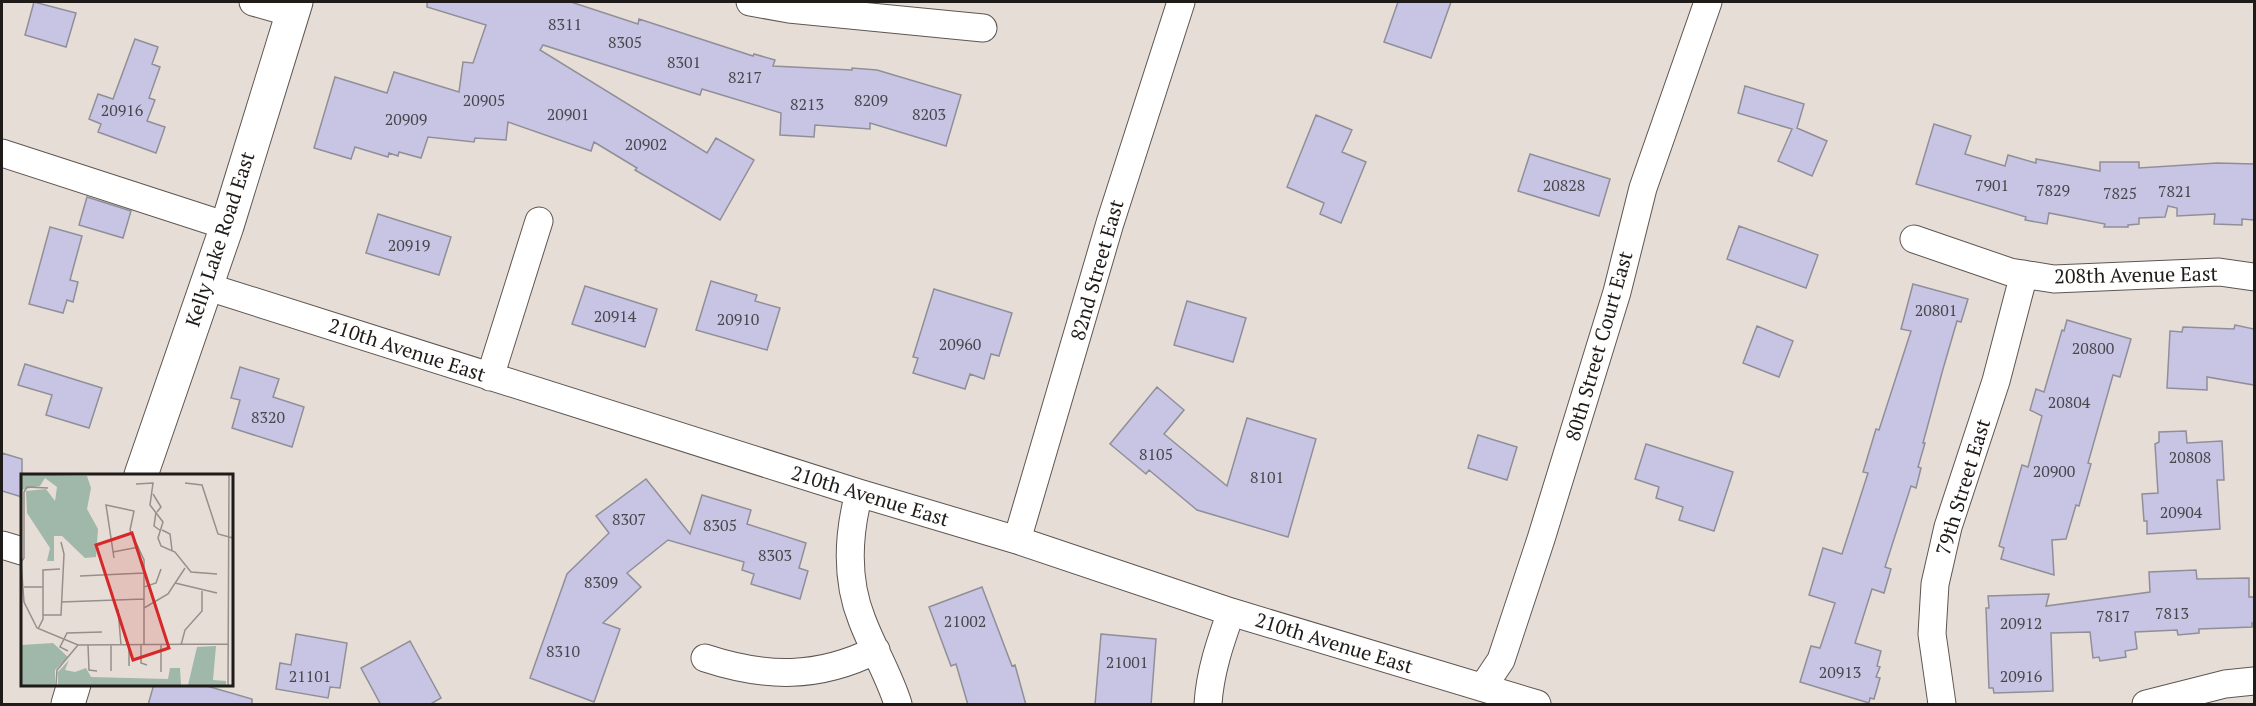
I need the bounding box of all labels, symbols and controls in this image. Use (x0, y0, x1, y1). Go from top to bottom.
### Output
house number: 8311 (548, 13, 582, 35)
house number: 8305 (608, 31, 642, 53)
house number: 8301 (667, 51, 701, 73)
house number: 8217 (728, 66, 762, 88)
house number: 20905 (463, 89, 505, 111)
house number: 8209 (854, 89, 888, 111)
house number: 8213 (790, 93, 824, 115)
house number: 20916 (101, 99, 144, 121)
house number: 20901 (547, 103, 589, 125)
house number: 8203 (912, 103, 946, 125)
house number: 20909 (385, 108, 427, 130)
house number: 20902 (625, 133, 667, 155)
street label: Kelly Lake Road East (179, 147, 261, 330)
house number: 20828 (1543, 174, 1585, 196)
house number: 7901 (1975, 174, 2009, 196)
house number: 7829 (2036, 179, 2070, 201)
house number: 7821 (2158, 180, 2192, 202)
house number: 7825 (2103, 182, 2137, 204)
street label: 82nd Street East (1064, 196, 1130, 343)
house number: 20919 (388, 234, 430, 256)
street label: 80th Street Court East (1558, 247, 1639, 444)
street label: 208th Avenue East (2054, 260, 2219, 289)
house number: 20801 (1915, 299, 1957, 321)
house number: 20914 (594, 305, 637, 327)
house number: 20910 (717, 308, 759, 330)
street label: 210th Avenue East (325, 311, 490, 388)
house number: 20960 (939, 333, 981, 355)
house number: 20800 (2072, 337, 2114, 359)
house number: 20804 (2048, 391, 2091, 413)
house number: 8320 (251, 406, 285, 428)
street label: 79th Street East (1929, 415, 1996, 558)
house number: 8105 (1139, 443, 1173, 465)
house number: 20808 (2169, 446, 2211, 468)
street label: 210th Avenue East (788, 459, 953, 533)
house number: 20900 (2033, 460, 2075, 482)
house number: 8101 (1250, 466, 1284, 488)
inset map (21, 474, 232, 685)
house number: 20904 (2160, 501, 2203, 523)
house number: 8307 (612, 508, 646, 530)
house number: 8305 (703, 514, 737, 536)
house number: 8303 (758, 544, 792, 566)
house number: 8309 (584, 571, 618, 593)
house number: 7813 (2155, 602, 2189, 624)
house number: 7817 (2096, 605, 2130, 627)
street label: 210th Avenue East (1252, 606, 1417, 680)
house number: 21002 (944, 610, 986, 632)
house number: 20912 (2000, 612, 2042, 634)
house number: 8310 (546, 640, 580, 662)
house number: 21001 (1106, 651, 1148, 673)
house number: 20913 (1819, 661, 1861, 683)
house number: 21101 (289, 665, 331, 687)
house number: 20916 (2000, 665, 2043, 687)

